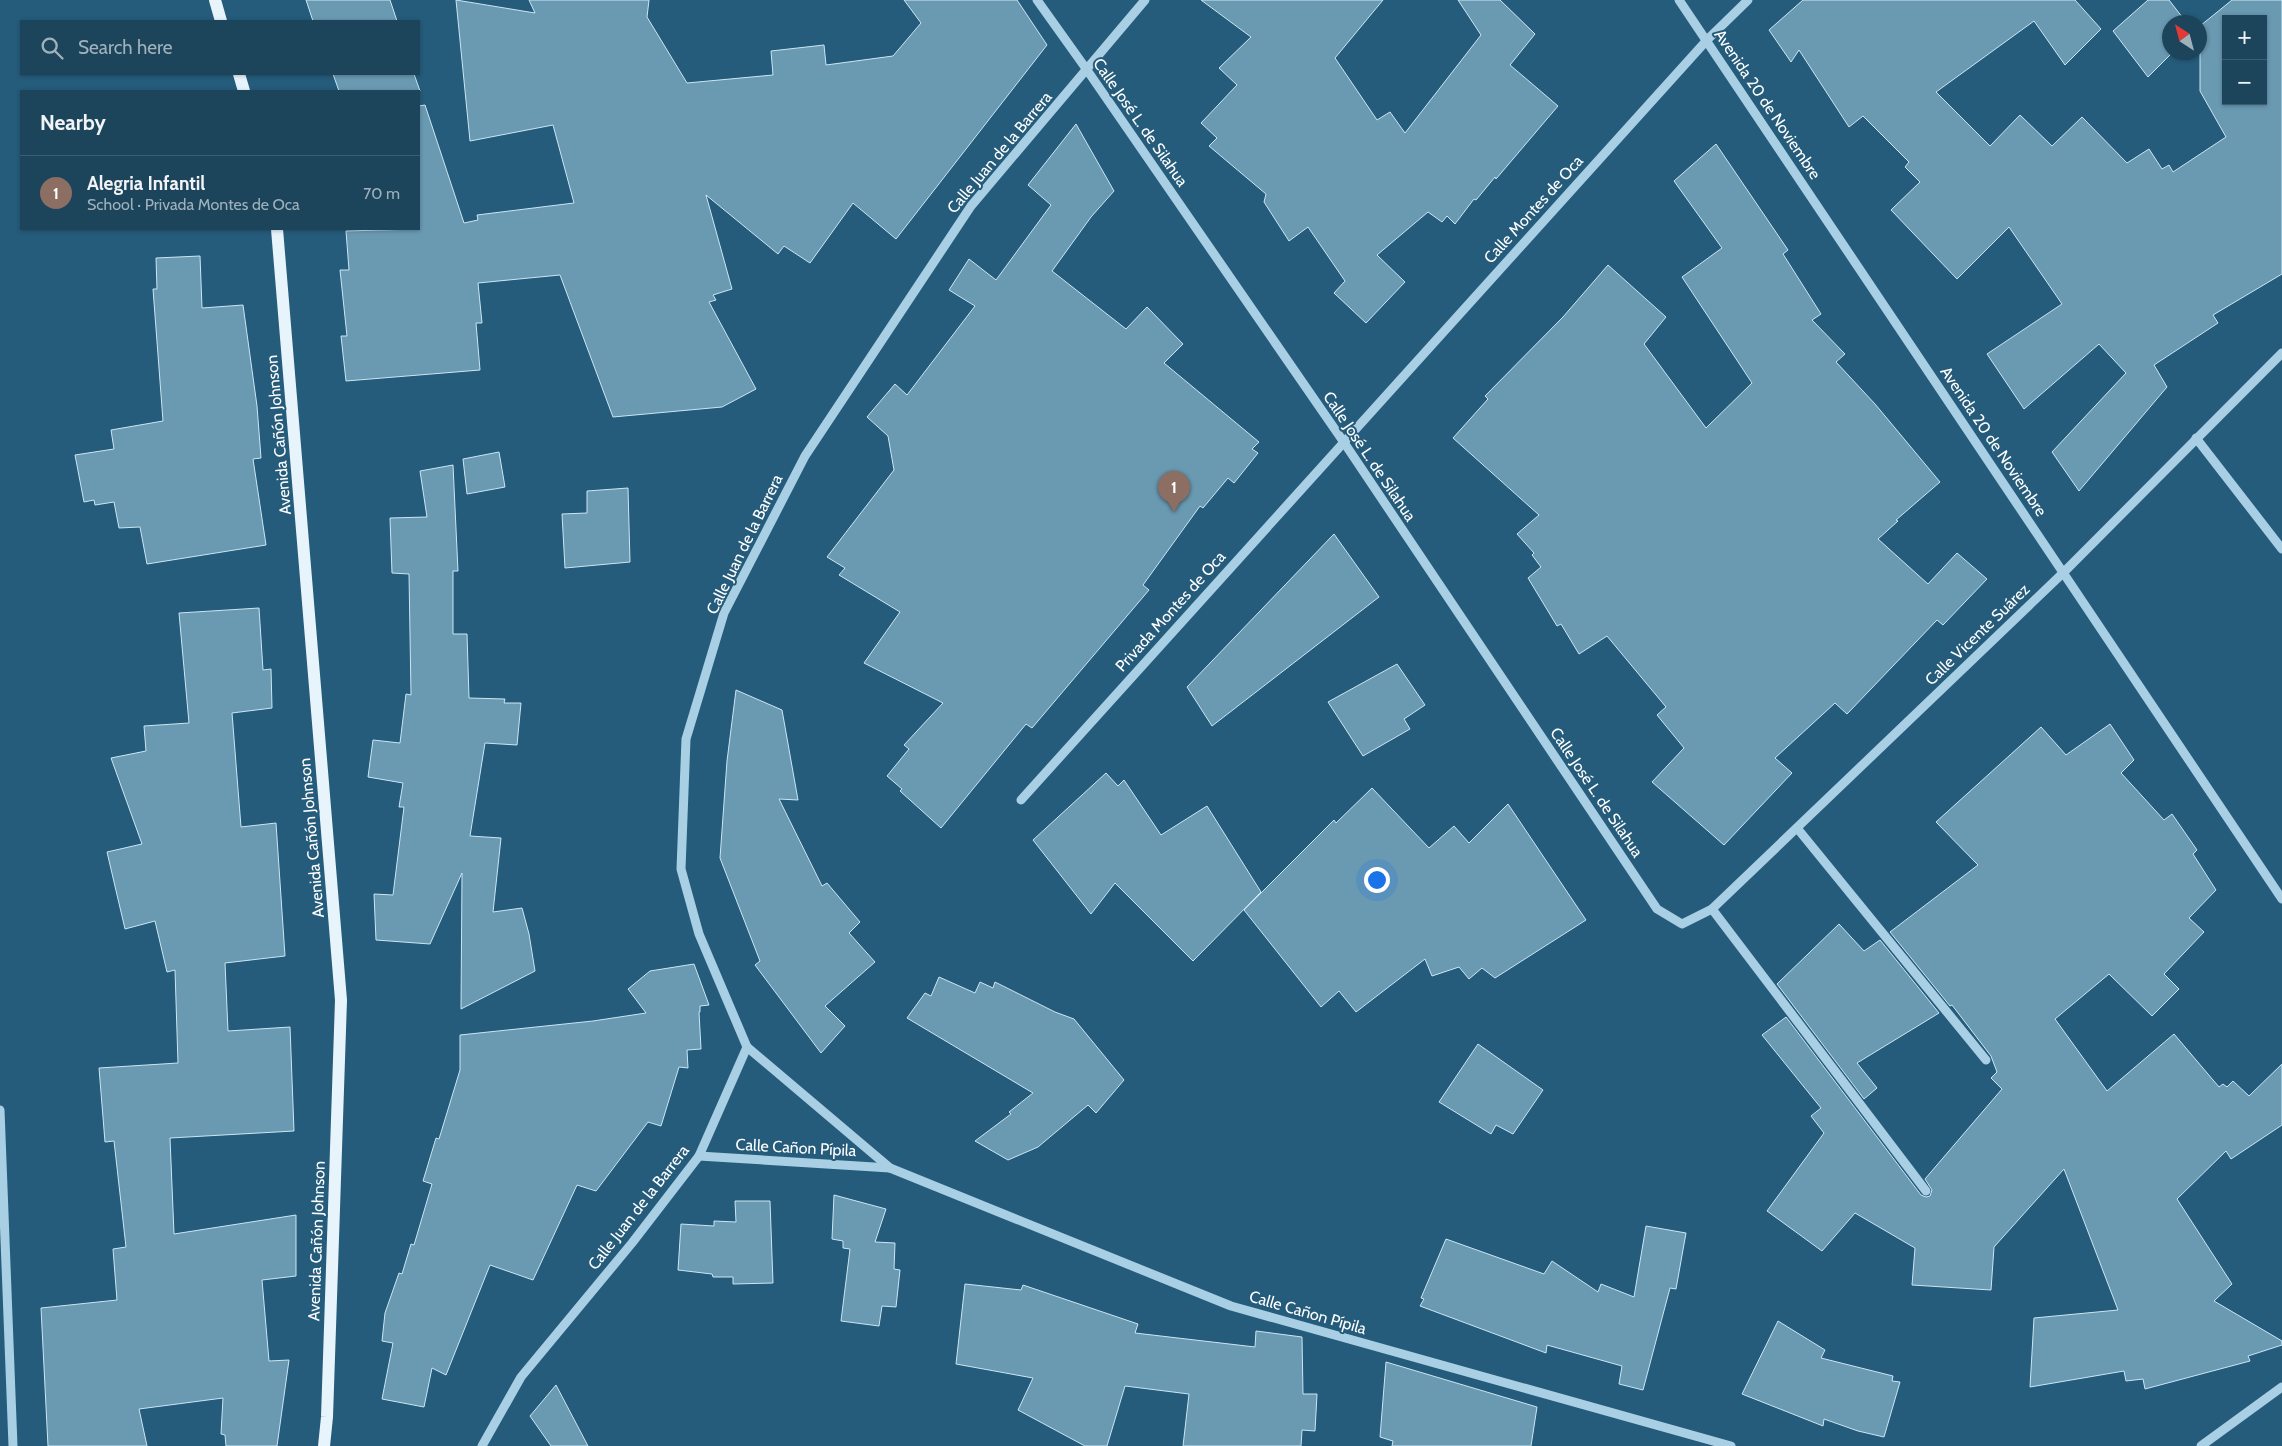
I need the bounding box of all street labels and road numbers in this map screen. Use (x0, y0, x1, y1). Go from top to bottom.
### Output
street label: Avenida 20 de Noviembre (1710, 26, 1825, 183)
street label: Calle José L. de Silahua (1089, 54, 1192, 190)
street label: Calle Juan de la Barrera (943, 87, 1056, 217)
street label: Calle Montes de Oca (1480, 151, 1587, 267)
street label: Avenida Cañón Johnson (262, 354, 295, 516)
street label: Avenida 20 de Noviembre (1936, 363, 2051, 520)
street label: Calle José L. de Silahua (1319, 388, 1420, 525)
street label: Calle Juan de la Barrera (702, 471, 787, 617)
street label: Privada Montes de Oca (1111, 547, 1230, 675)
street label: Calle Vicente Suárez (1921, 579, 2034, 689)
street label: Calle José L. de Silahua (1546, 724, 1647, 861)
street label: Avenida Cañón Johnson (295, 757, 328, 919)
street label: Calle Cañon Pípila (735, 1135, 857, 1160)
street label: Calle Juan de la Barrera (584, 1141, 693, 1273)
street label: Avenida Cañón Johnson (304, 1161, 329, 1321)
street label: Calle Cañon Pípila (1247, 1287, 1369, 1338)

